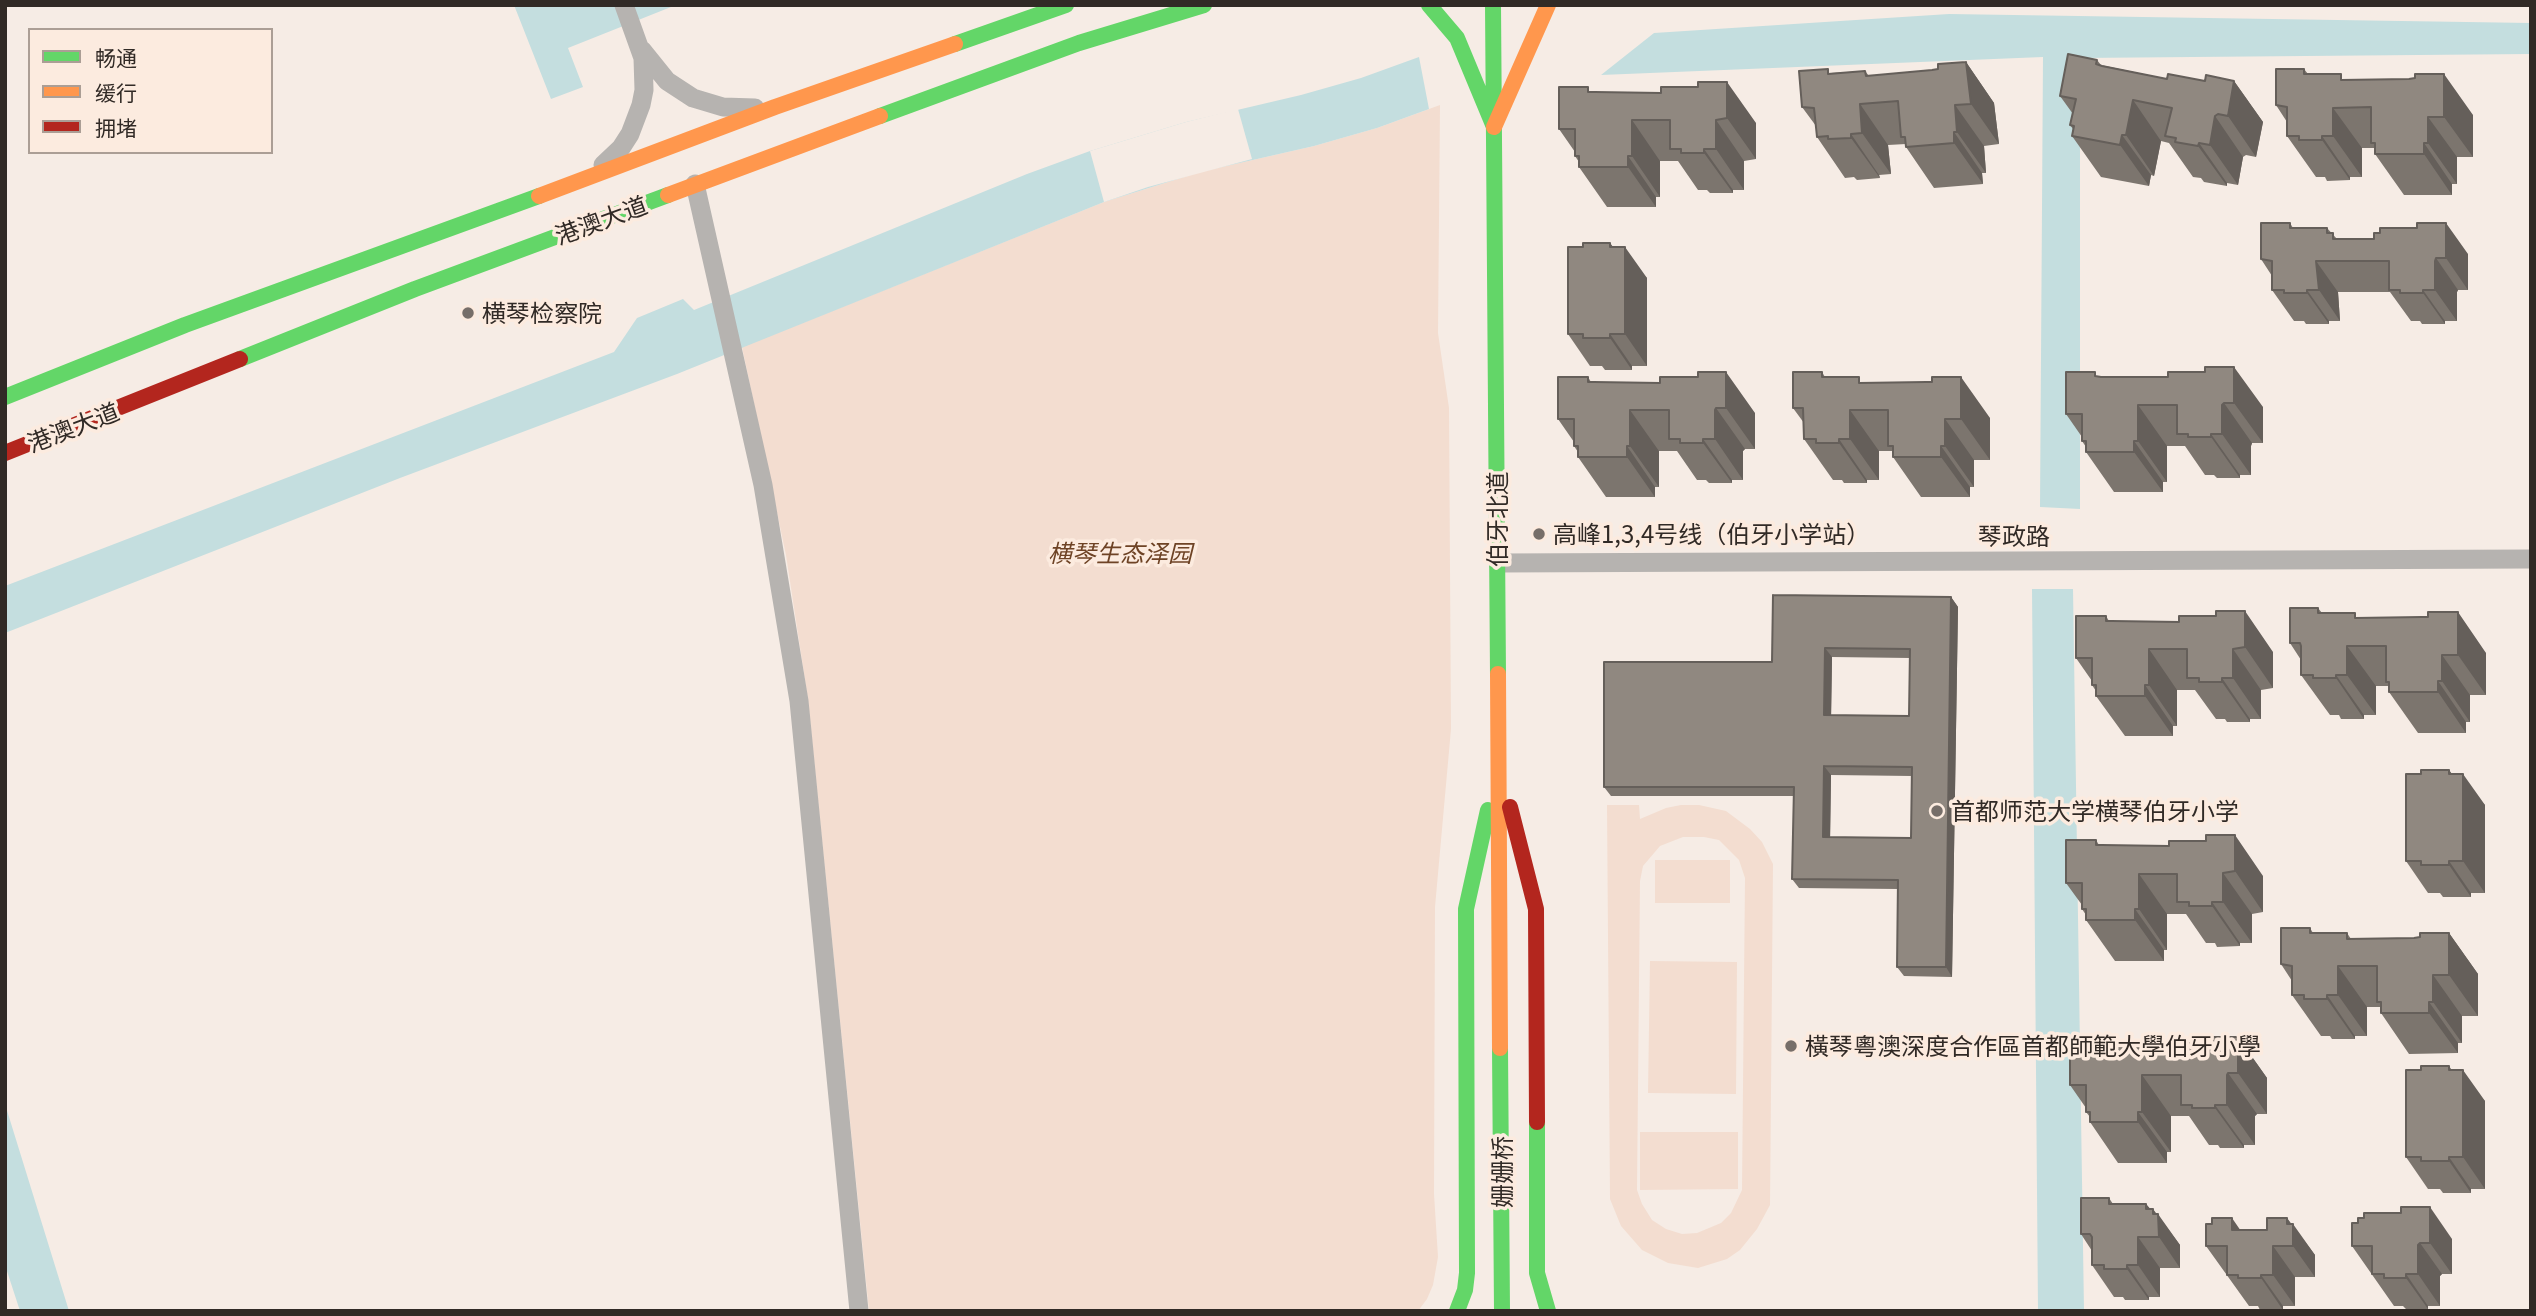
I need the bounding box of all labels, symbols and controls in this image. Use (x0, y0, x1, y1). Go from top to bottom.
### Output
legend (28, 28, 273, 154)
text: 畅通 (95, 42, 137, 72)
text: 缓行 (95, 77, 137, 107)
text: 拥堵 (95, 112, 137, 142)
street label: 港澳大道 (551, 190, 651, 250)
place label: 横琴检察院 (482, 299, 602, 327)
marker: 横琴检察院 (460, 305, 476, 321)
street label: 港澳大道 (23, 396, 123, 458)
street label: 伯牙北道 (1483, 471, 1511, 567)
place label: 高峰1,3,4号线（伯牙小学站） (1553, 520, 1870, 548)
street label: 琴政路 (1978, 522, 2050, 550)
marker: 高峰1,3,4号线（伯牙小学站） (1531, 526, 1547, 542)
park label: 横琴生态泽园 (1048, 539, 1192, 567)
place label: 首都师范大学横琴伯牙小学 (1951, 797, 2239, 825)
marker: 首都师范大学横琴伯牙小学 (1929, 803, 1945, 819)
place label: 橫琴粵澳深度合作區首都師範大學伯牙小學 (1805, 1032, 2261, 1060)
marker: 橫琴粵澳深度合作區首都師範大學伯牙小學 (1783, 1038, 1799, 1054)
street label: 姗姗桥 (1488, 1136, 1516, 1208)

